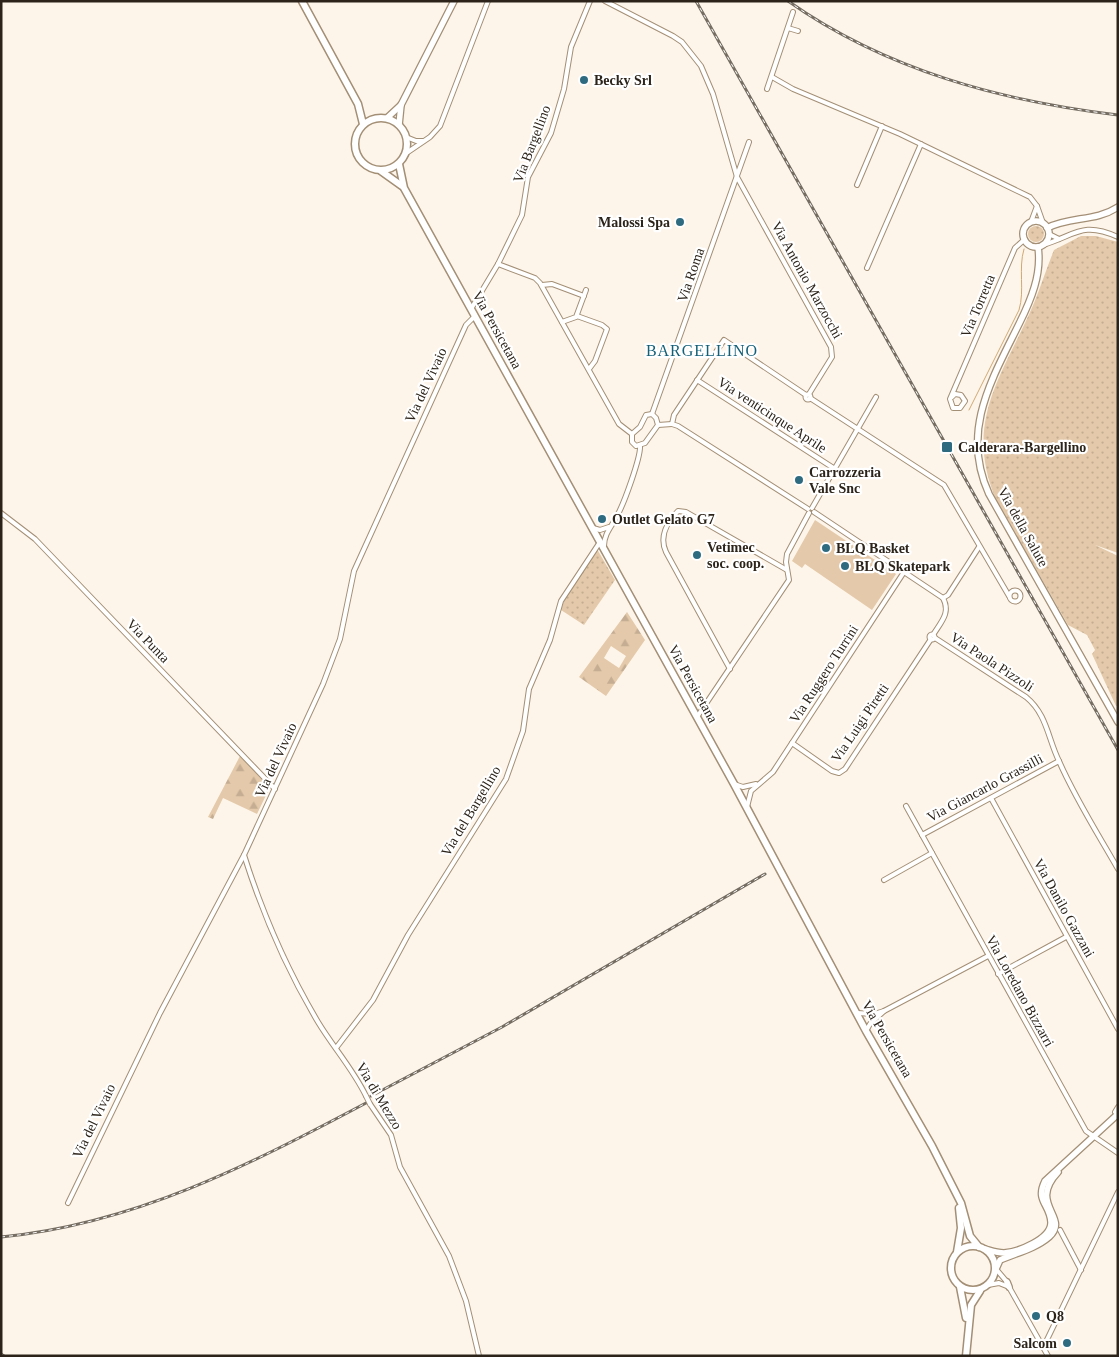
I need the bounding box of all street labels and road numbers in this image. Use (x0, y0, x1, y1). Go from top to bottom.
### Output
street label: Via Bargellino (510, 103, 554, 185)
street label: Via Antonio Marzocchi (769, 219, 845, 341)
street label: Via Roma (675, 245, 708, 304)
street label: Via Torretta (958, 272, 998, 340)
street label: Via Persicetana (469, 288, 525, 372)
street label: Via del Vivaio (402, 345, 450, 425)
street label: Via venticinque Aprile (715, 374, 829, 456)
street label: Via della Salute (995, 485, 1051, 569)
street label: Via Punta (124, 616, 173, 666)
street label: Via Ruggero Turrini (787, 622, 861, 726)
street label: Via Paola Pizzoli (948, 629, 1037, 695)
street label: Via Persicetana (665, 642, 721, 726)
street label: Via Luigi Piretti (828, 681, 892, 765)
street label: Via del Vivaio (252, 720, 300, 800)
street label: Via Giancarlo Grassilli (925, 751, 1046, 825)
street label: Via del Bargellino (438, 763, 504, 859)
street label: Via Danilo Gazzani (1031, 856, 1097, 960)
street label: Via Loredano Bizzarri (983, 933, 1057, 1049)
street label: Via Persicetana (859, 998, 916, 1081)
street label: Via di Mezzo (353, 1060, 405, 1132)
street label: Via del Vivaio (70, 1082, 118, 1160)

